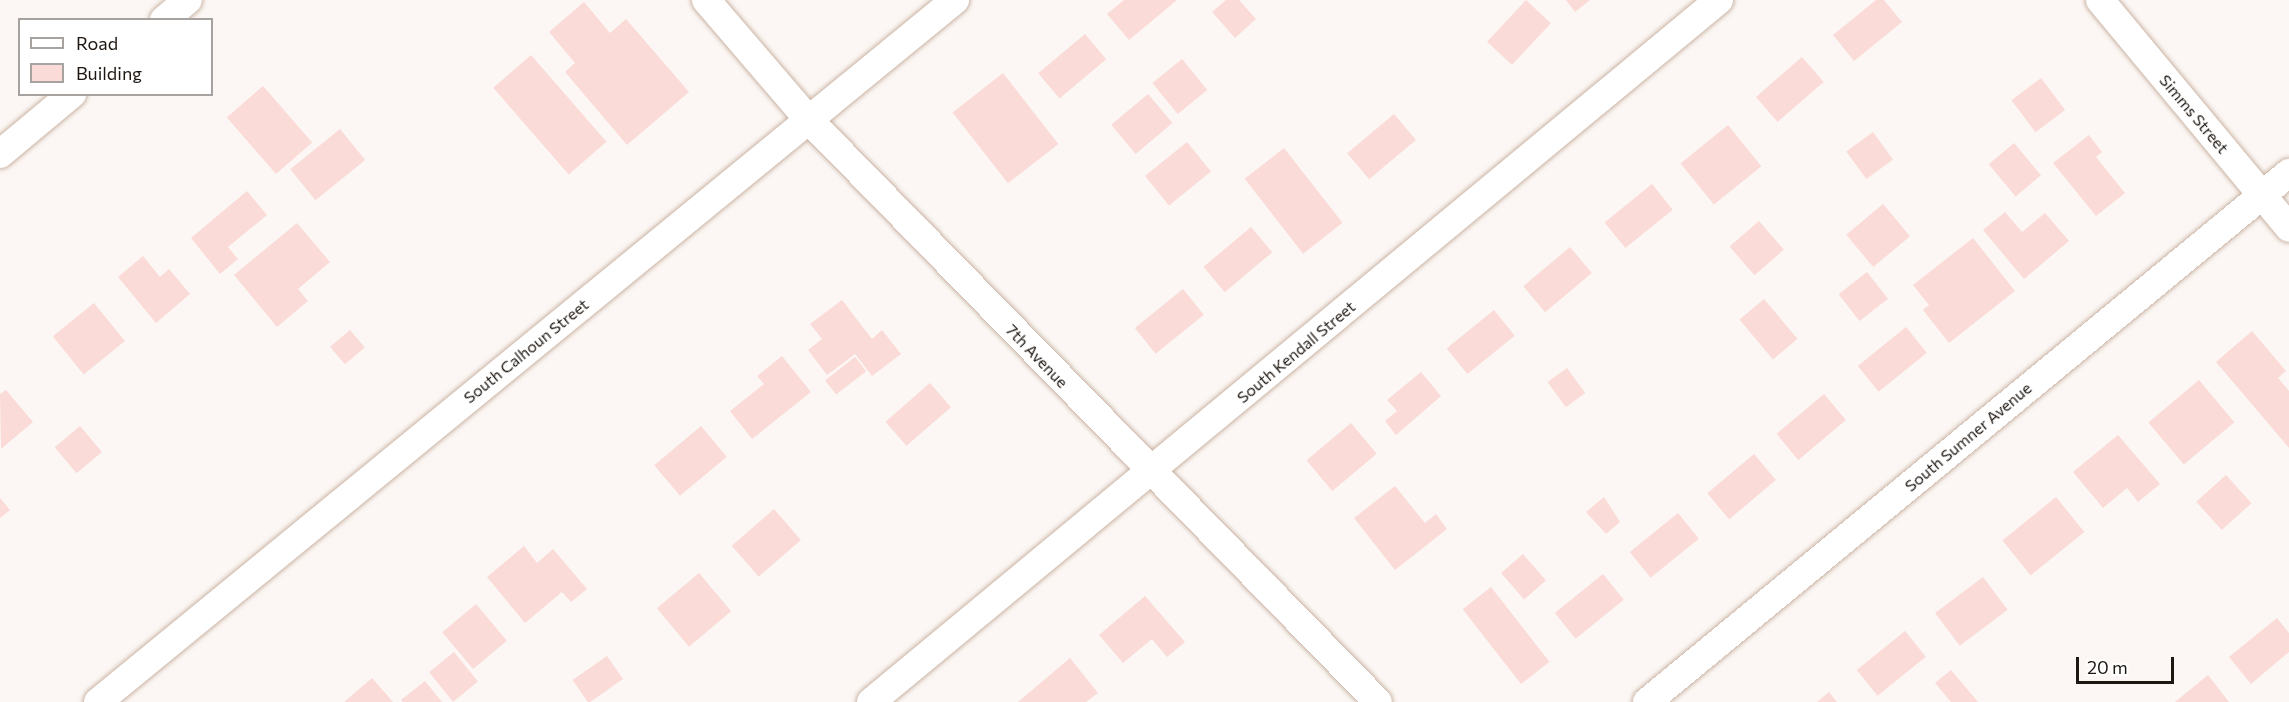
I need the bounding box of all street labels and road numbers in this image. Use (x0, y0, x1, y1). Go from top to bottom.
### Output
street label: Simms Street (2155, 71, 2233, 157)
street label: South Calhoun Street (460, 295, 592, 407)
street label: South Kendall Street (1233, 297, 1359, 407)
street label: 7th Avenue (1002, 320, 1072, 392)
street label: South Sumner Avenue (1901, 378, 2035, 496)

